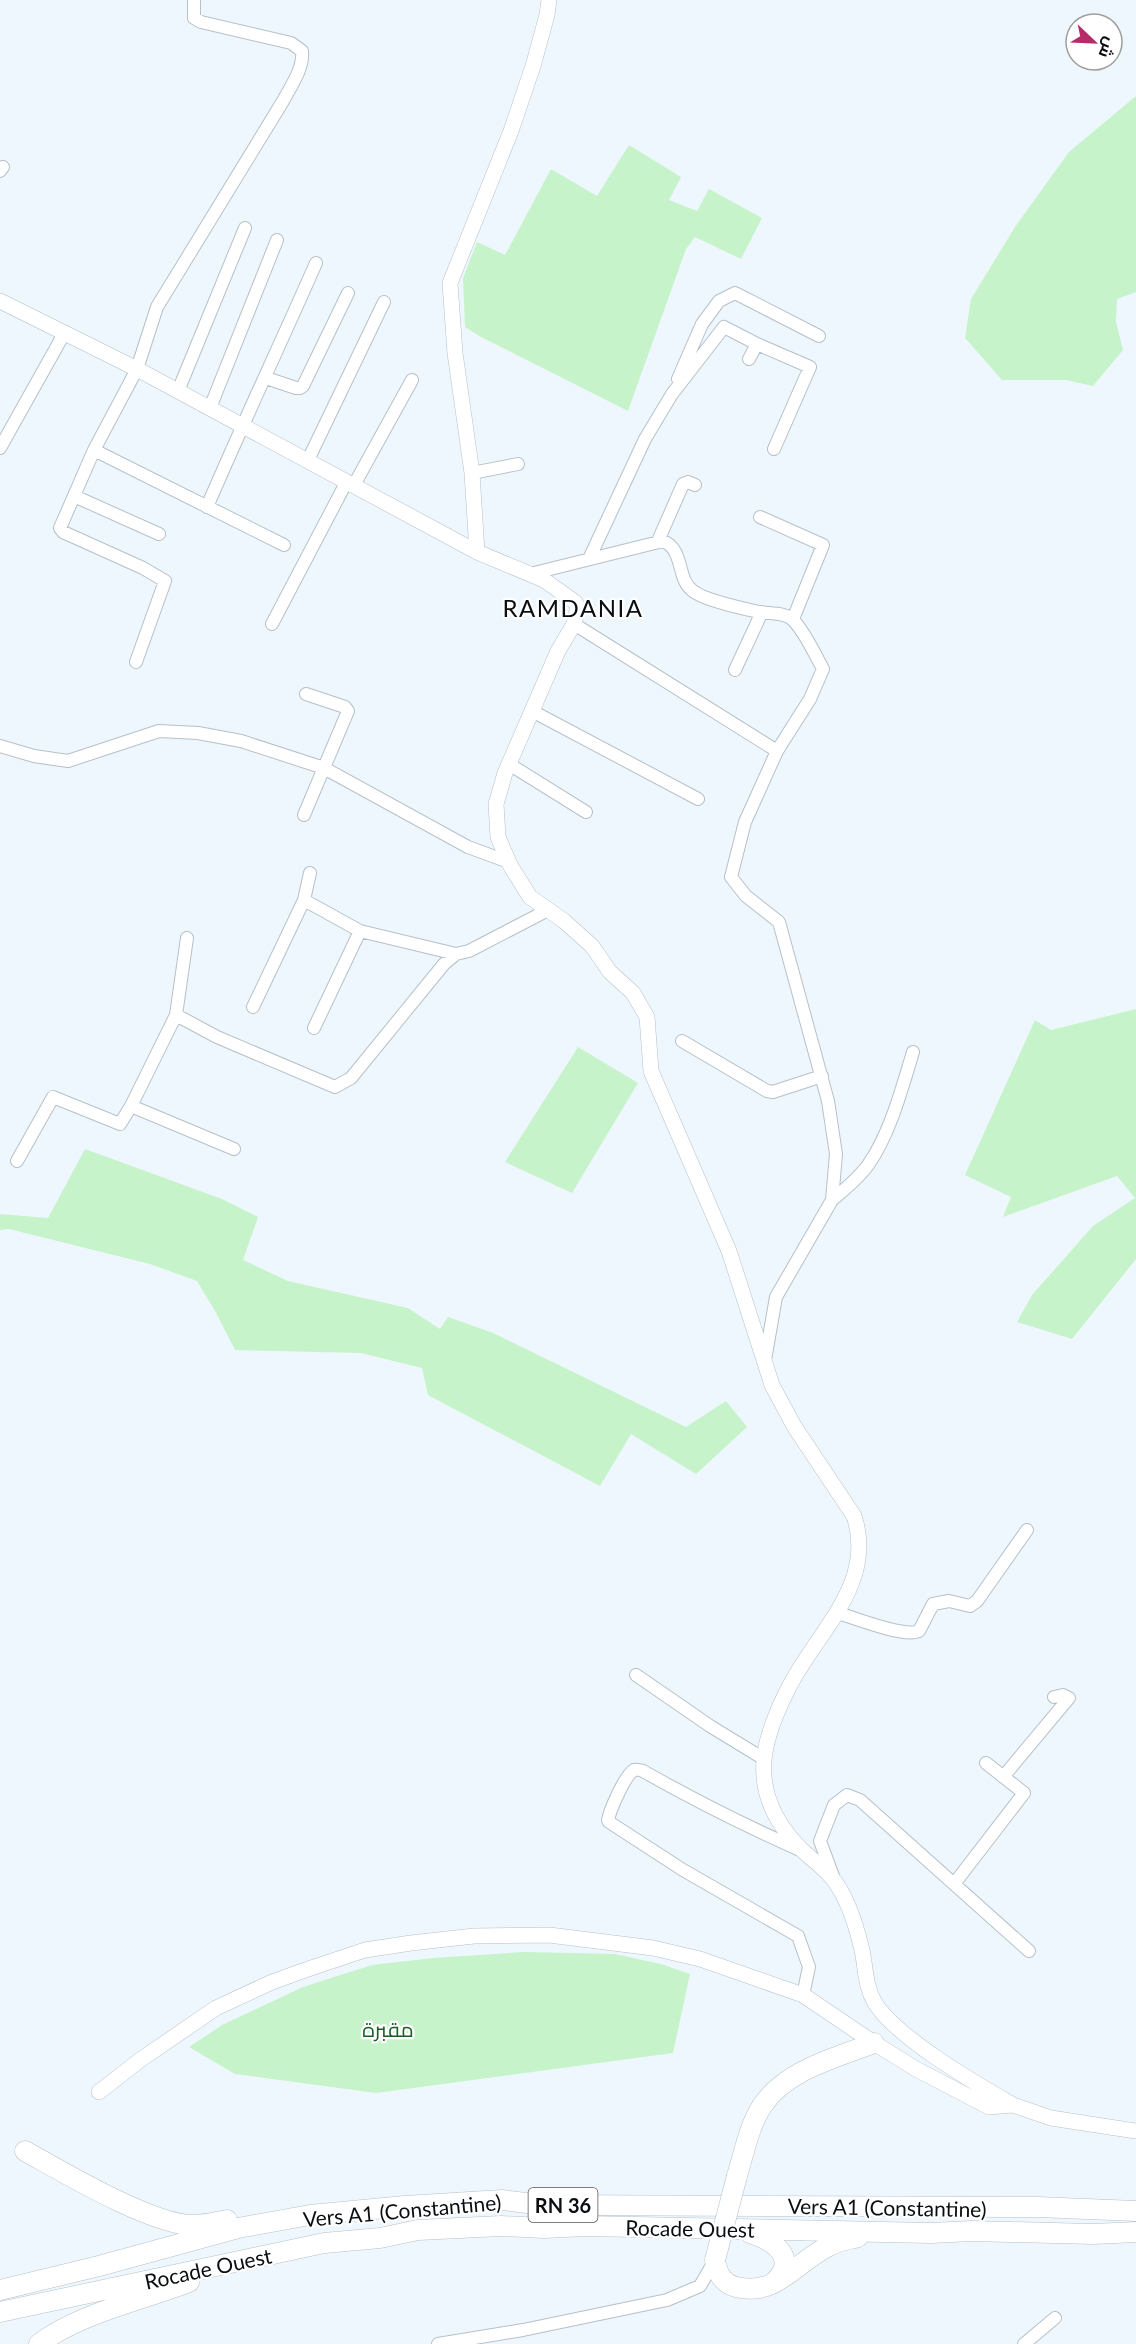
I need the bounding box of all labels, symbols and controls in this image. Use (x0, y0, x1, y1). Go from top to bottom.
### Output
north arrow (1064, 12, 1124, 72)
text: ش (1095, 35, 1121, 61)
district label: RAMDANIA (503, 593, 643, 622)
park label: مقبرة (362, 2016, 414, 2042)
road number: RN 36 (528, 2188, 598, 2222)
street label: Vers A1 (Constantine) (302, 2189, 502, 2231)
street label: Vers A1 (Constantine) (787, 2193, 987, 2221)
street label: Rocade Ouest (625, 2214, 755, 2242)
street label: Rocade Ouest (142, 2242, 274, 2294)

